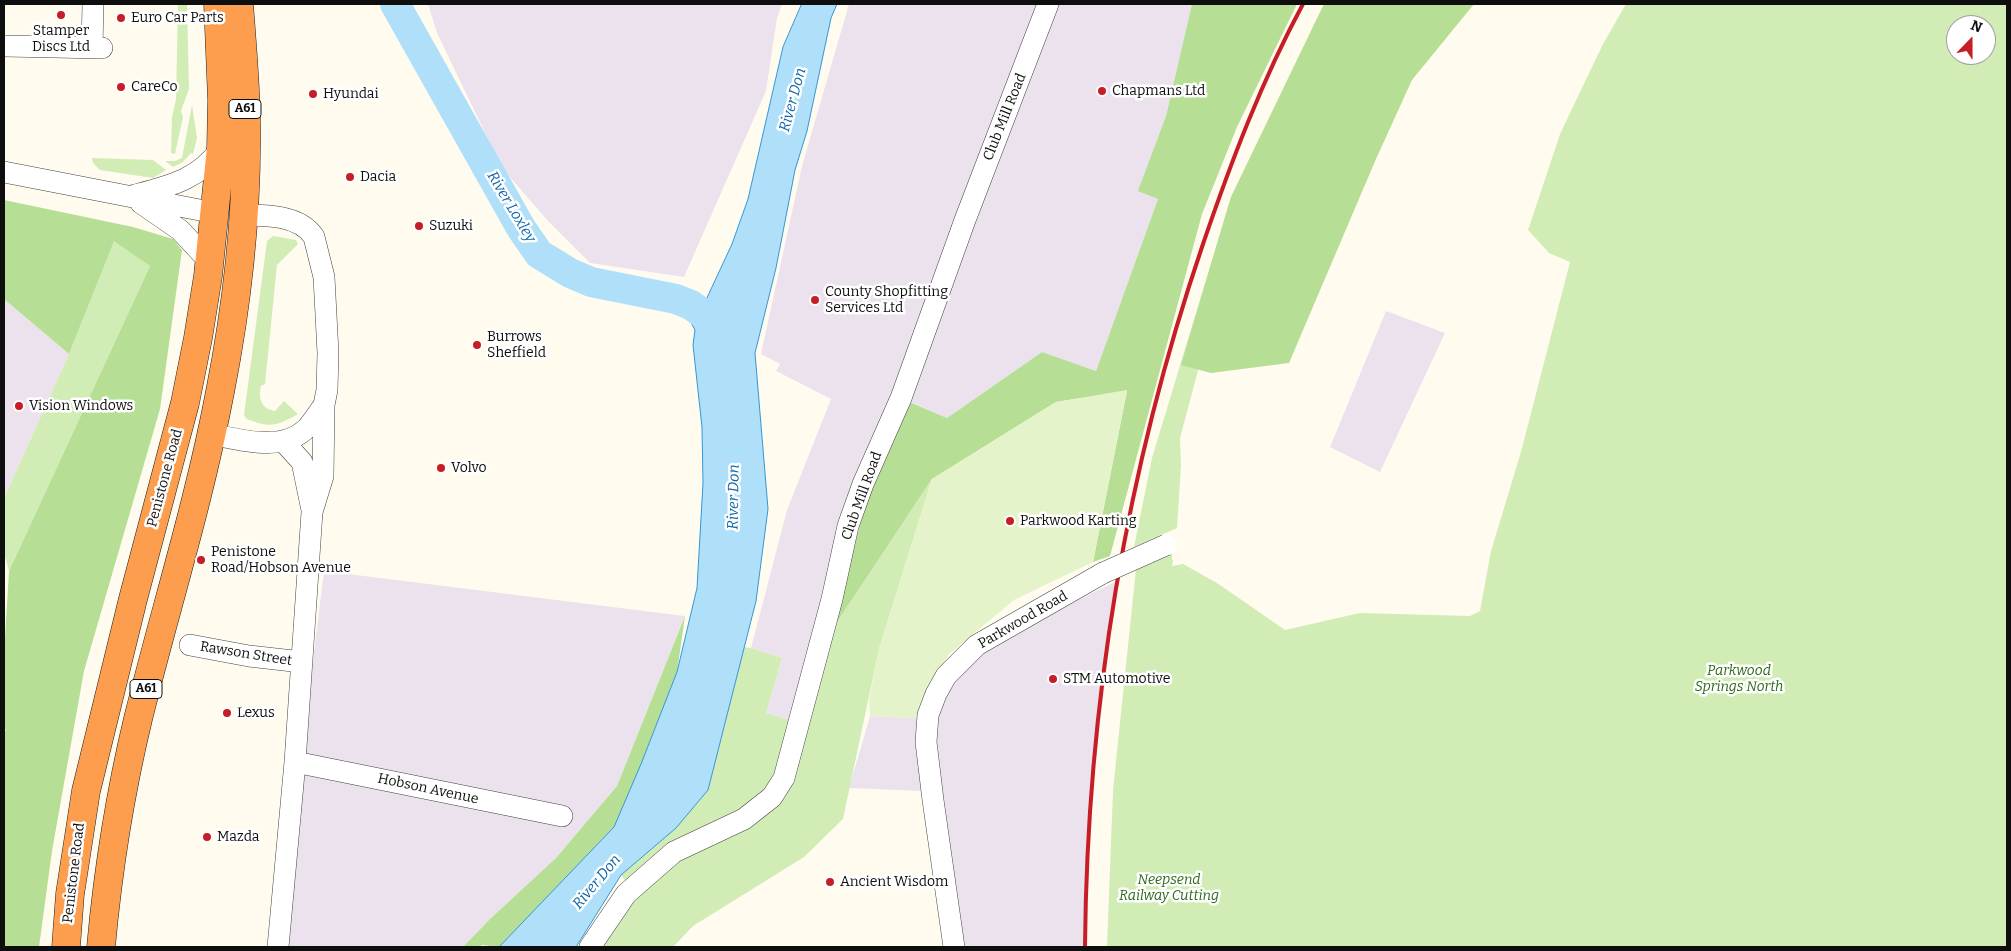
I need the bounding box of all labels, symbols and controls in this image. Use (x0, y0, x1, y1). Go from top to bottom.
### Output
marker: Stamper Discs Ltd (55, 9, 67, 21)
place label: Euro Car Parts (131, 10, 224, 26)
marker: Euro Car Parts (115, 12, 127, 24)
north arrow (1946, 15, 1996, 65)
text: N (1968, 17, 1985, 36)
place label: Stamper Discs Ltd (32, 23, 90, 56)
water label: River Don (776, 66, 810, 134)
street label: Club Mill Road (980, 71, 1030, 163)
place label: CareCo (131, 79, 178, 95)
marker: CareCo (115, 81, 127, 93)
place label: Chapmans Ltd (1112, 83, 1205, 99)
marker: Chapmans Ltd (1096, 85, 1108, 97)
place label: Hyundai (323, 86, 379, 102)
marker: Hyundai (307, 88, 319, 100)
road number: A61 (229, 100, 261, 118)
water label: River Loxley (483, 168, 539, 246)
place label: Dacia (360, 169, 396, 185)
marker: Dacia (344, 171, 356, 183)
place label: Suzuki (429, 218, 473, 234)
marker: Suzuki (413, 220, 425, 232)
place label: County Shopfitting Services Ltd (825, 284, 948, 316)
marker: County Shopfitting Services Ltd (809, 294, 821, 306)
place label: Burrows Sheffield (487, 329, 546, 362)
marker: Burrows Sheffield (471, 339, 483, 351)
place label: Vision Windows (29, 398, 133, 414)
marker: Vision Windows (13, 400, 25, 412)
street label: Penistone Road (144, 427, 186, 529)
street label: Club Mill Road (838, 450, 886, 542)
place label: Volvo (451, 460, 487, 476)
marker: Volvo (435, 462, 447, 474)
water label: River Don (724, 464, 744, 530)
place label: Parkwood Karting (1020, 513, 1137, 529)
marker: Parkwood Karting (1004, 515, 1016, 527)
place label: Penistone Road/Hobson Avenue (211, 544, 351, 576)
marker: Penistone Road/Hobson Avenue (195, 554, 207, 566)
street label: Parkwood Road (975, 588, 1071, 652)
street label: Rawson Street (199, 638, 293, 670)
park label: Parkwood Springs North (1695, 663, 1783, 696)
place label: STM Automotive (1063, 671, 1170, 687)
marker: STM Automotive (1047, 673, 1059, 685)
road number: A61 (130, 680, 162, 699)
place label: Lexus (237, 705, 275, 721)
marker: Lexus (221, 707, 233, 719)
street label: Hobson Avenue (376, 770, 480, 808)
street label: Penistone Road (60, 822, 88, 924)
place label: Mazda (217, 829, 259, 845)
marker: Mazda (201, 831, 213, 843)
water label: River Don (569, 851, 625, 913)
park label: Neepsend Railway Cutting (1119, 872, 1219, 904)
place label: Ancient Wisdom (840, 874, 948, 890)
marker: Ancient Wisdom (824, 876, 836, 888)

